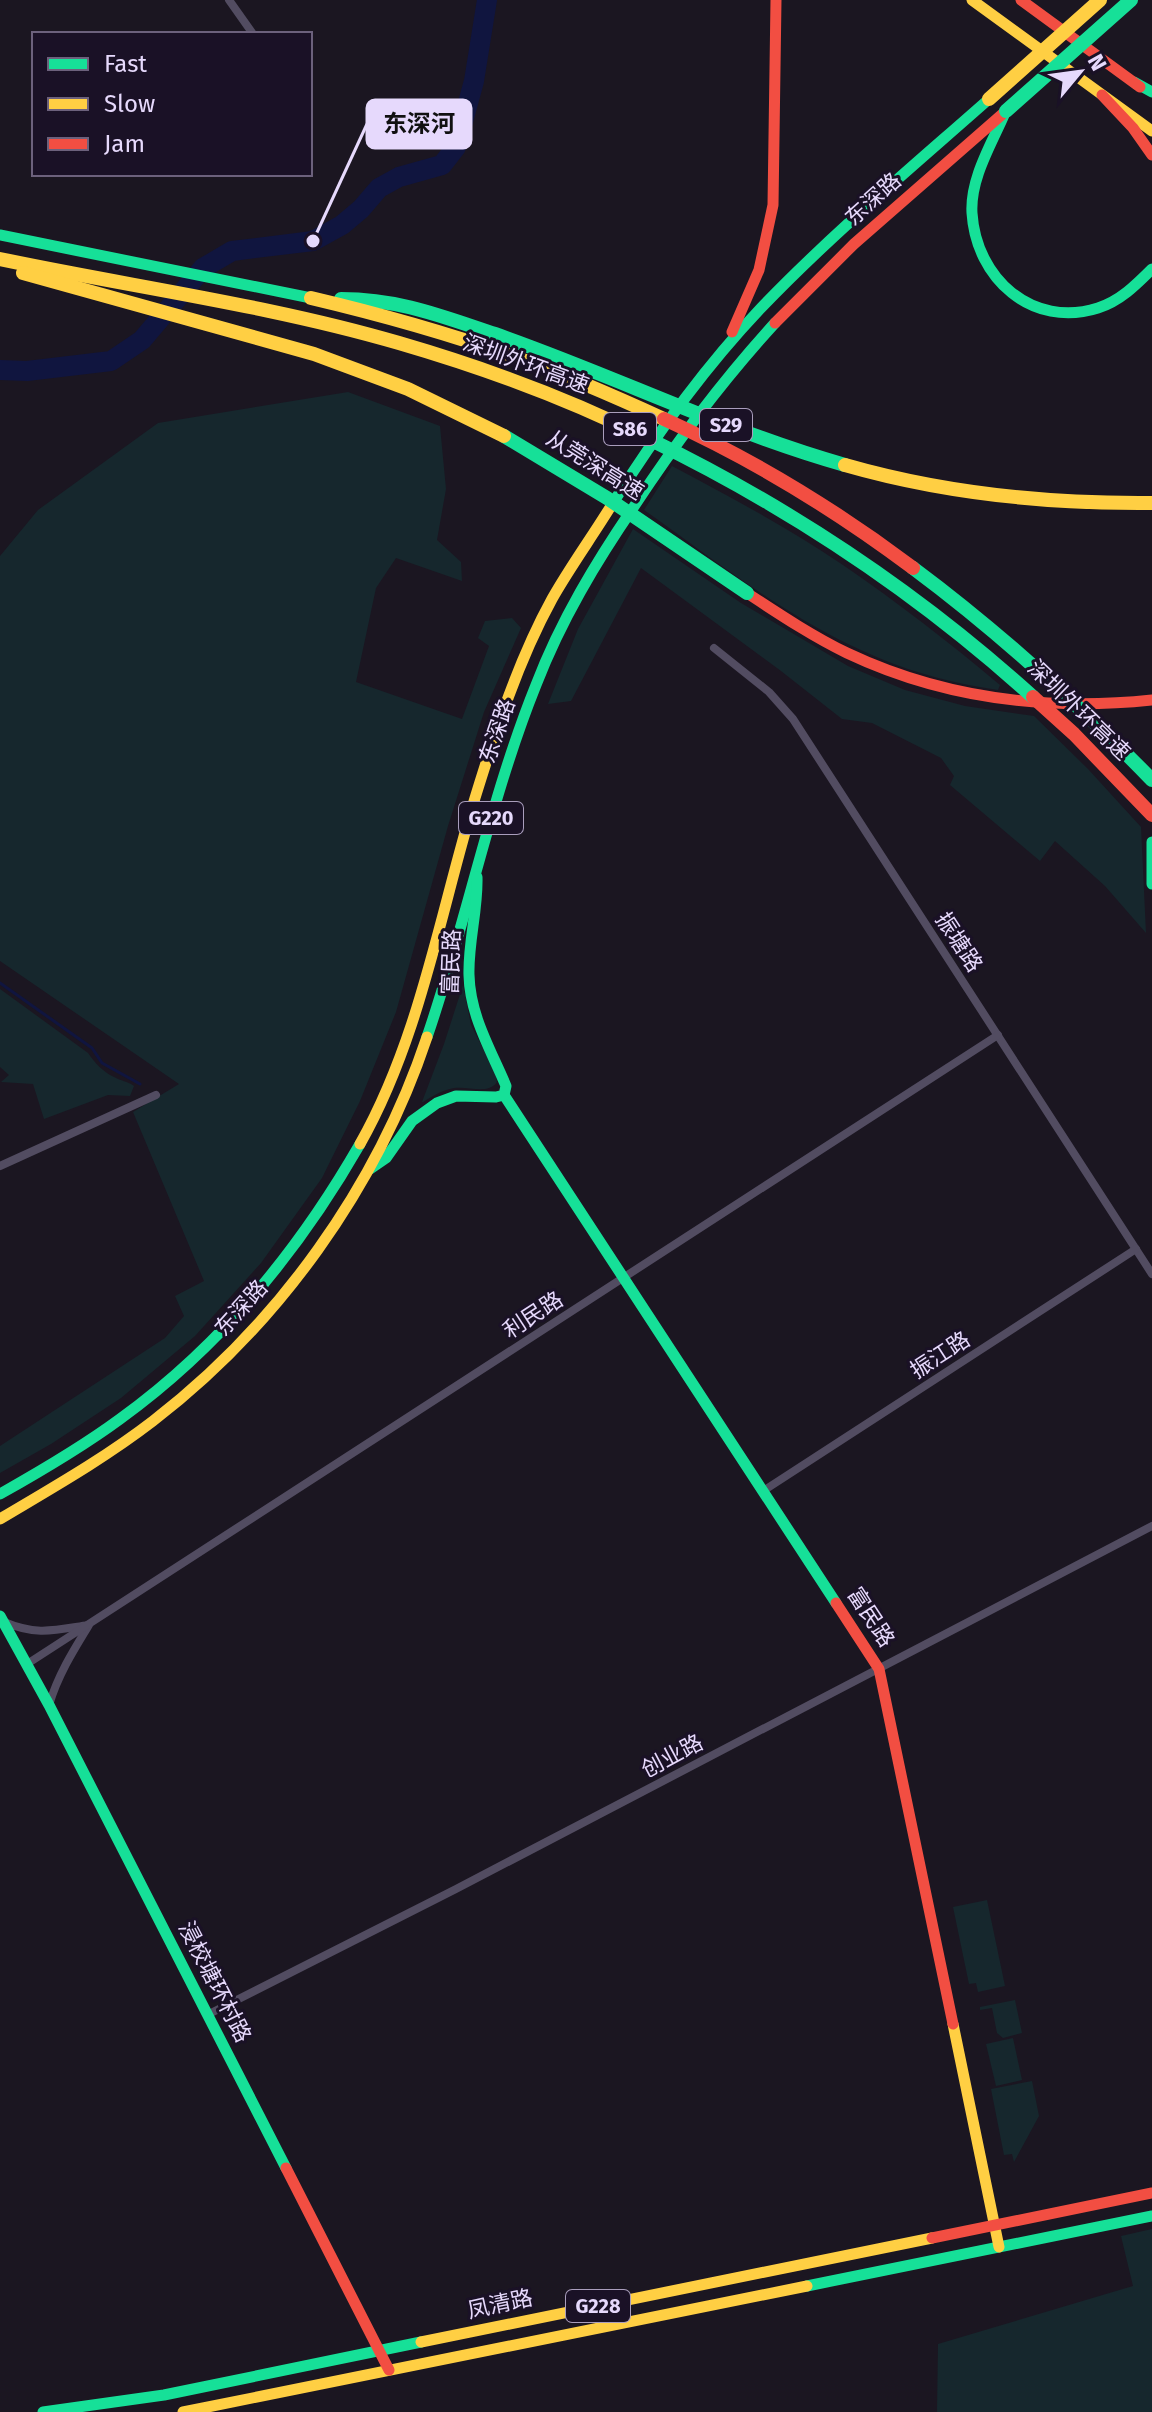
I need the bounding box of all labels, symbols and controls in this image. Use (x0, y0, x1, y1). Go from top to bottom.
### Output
legend (32, 32, 312, 176)
north arrow (1040, 32, 1120, 112)
text: Fast (104, 50, 147, 78)
text: N (1082, 50, 1112, 75)
text: Slow (104, 90, 155, 118)
callout: 东深河 (367, 100, 471, 148)
text: 东深河 (383, 110, 455, 138)
text: Jam (104, 130, 145, 158)
street label: 东深路 (839, 167, 907, 231)
street label: 深圳外环高速 (459, 329, 593, 399)
road number: S29 (700, 409, 752, 441)
road number: S86 (604, 413, 656, 445)
street label: 从莞深高速 (541, 424, 649, 506)
street label: 深圳外环高速 (1022, 654, 1136, 766)
street label: 东深路 (473, 695, 521, 767)
road number: G220 (459, 802, 523, 834)
street label: 振塘路 (930, 907, 988, 977)
street label: 富民路 (436, 929, 466, 995)
street label: 东深路 (209, 1274, 273, 1342)
street label: 利民路 (498, 1286, 568, 1344)
street label: 振江路 (905, 1326, 975, 1384)
street label: 富民路 (842, 1582, 900, 1652)
street label: 创业路 (637, 1729, 707, 1783)
street label: 浸校塘环村路 (173, 1917, 257, 2047)
street label: 凤清路 (465, 2284, 535, 2324)
road number: G228 (566, 2290, 630, 2322)

